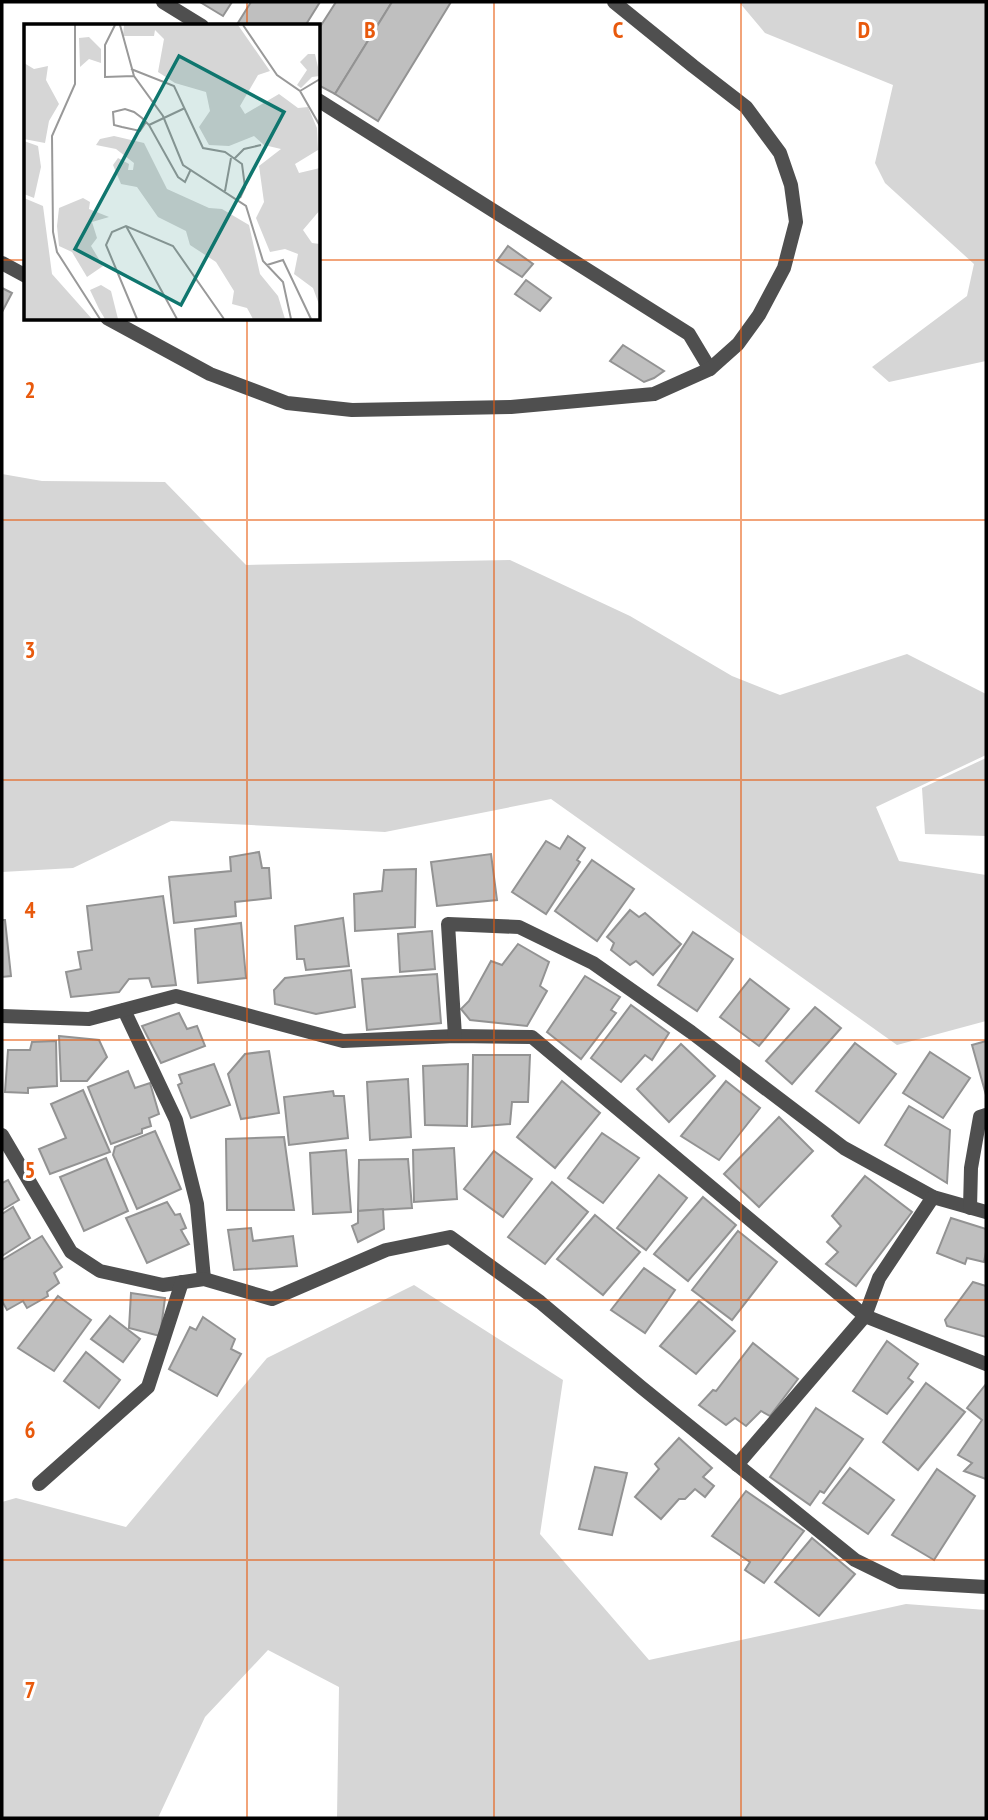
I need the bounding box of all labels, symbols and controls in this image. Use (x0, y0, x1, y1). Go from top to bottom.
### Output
text: B (364, 15, 376, 44)
text: C (613, 15, 624, 44)
text: D (858, 15, 870, 44)
inset map (24, 24, 320, 320)
text: 2 (25, 375, 36, 404)
text: 3 (25, 635, 36, 664)
text: 4 (25, 895, 36, 924)
text: 5 (25, 1155, 36, 1184)
text: 6 (25, 1415, 36, 1444)
text: 7 (25, 1675, 36, 1704)

